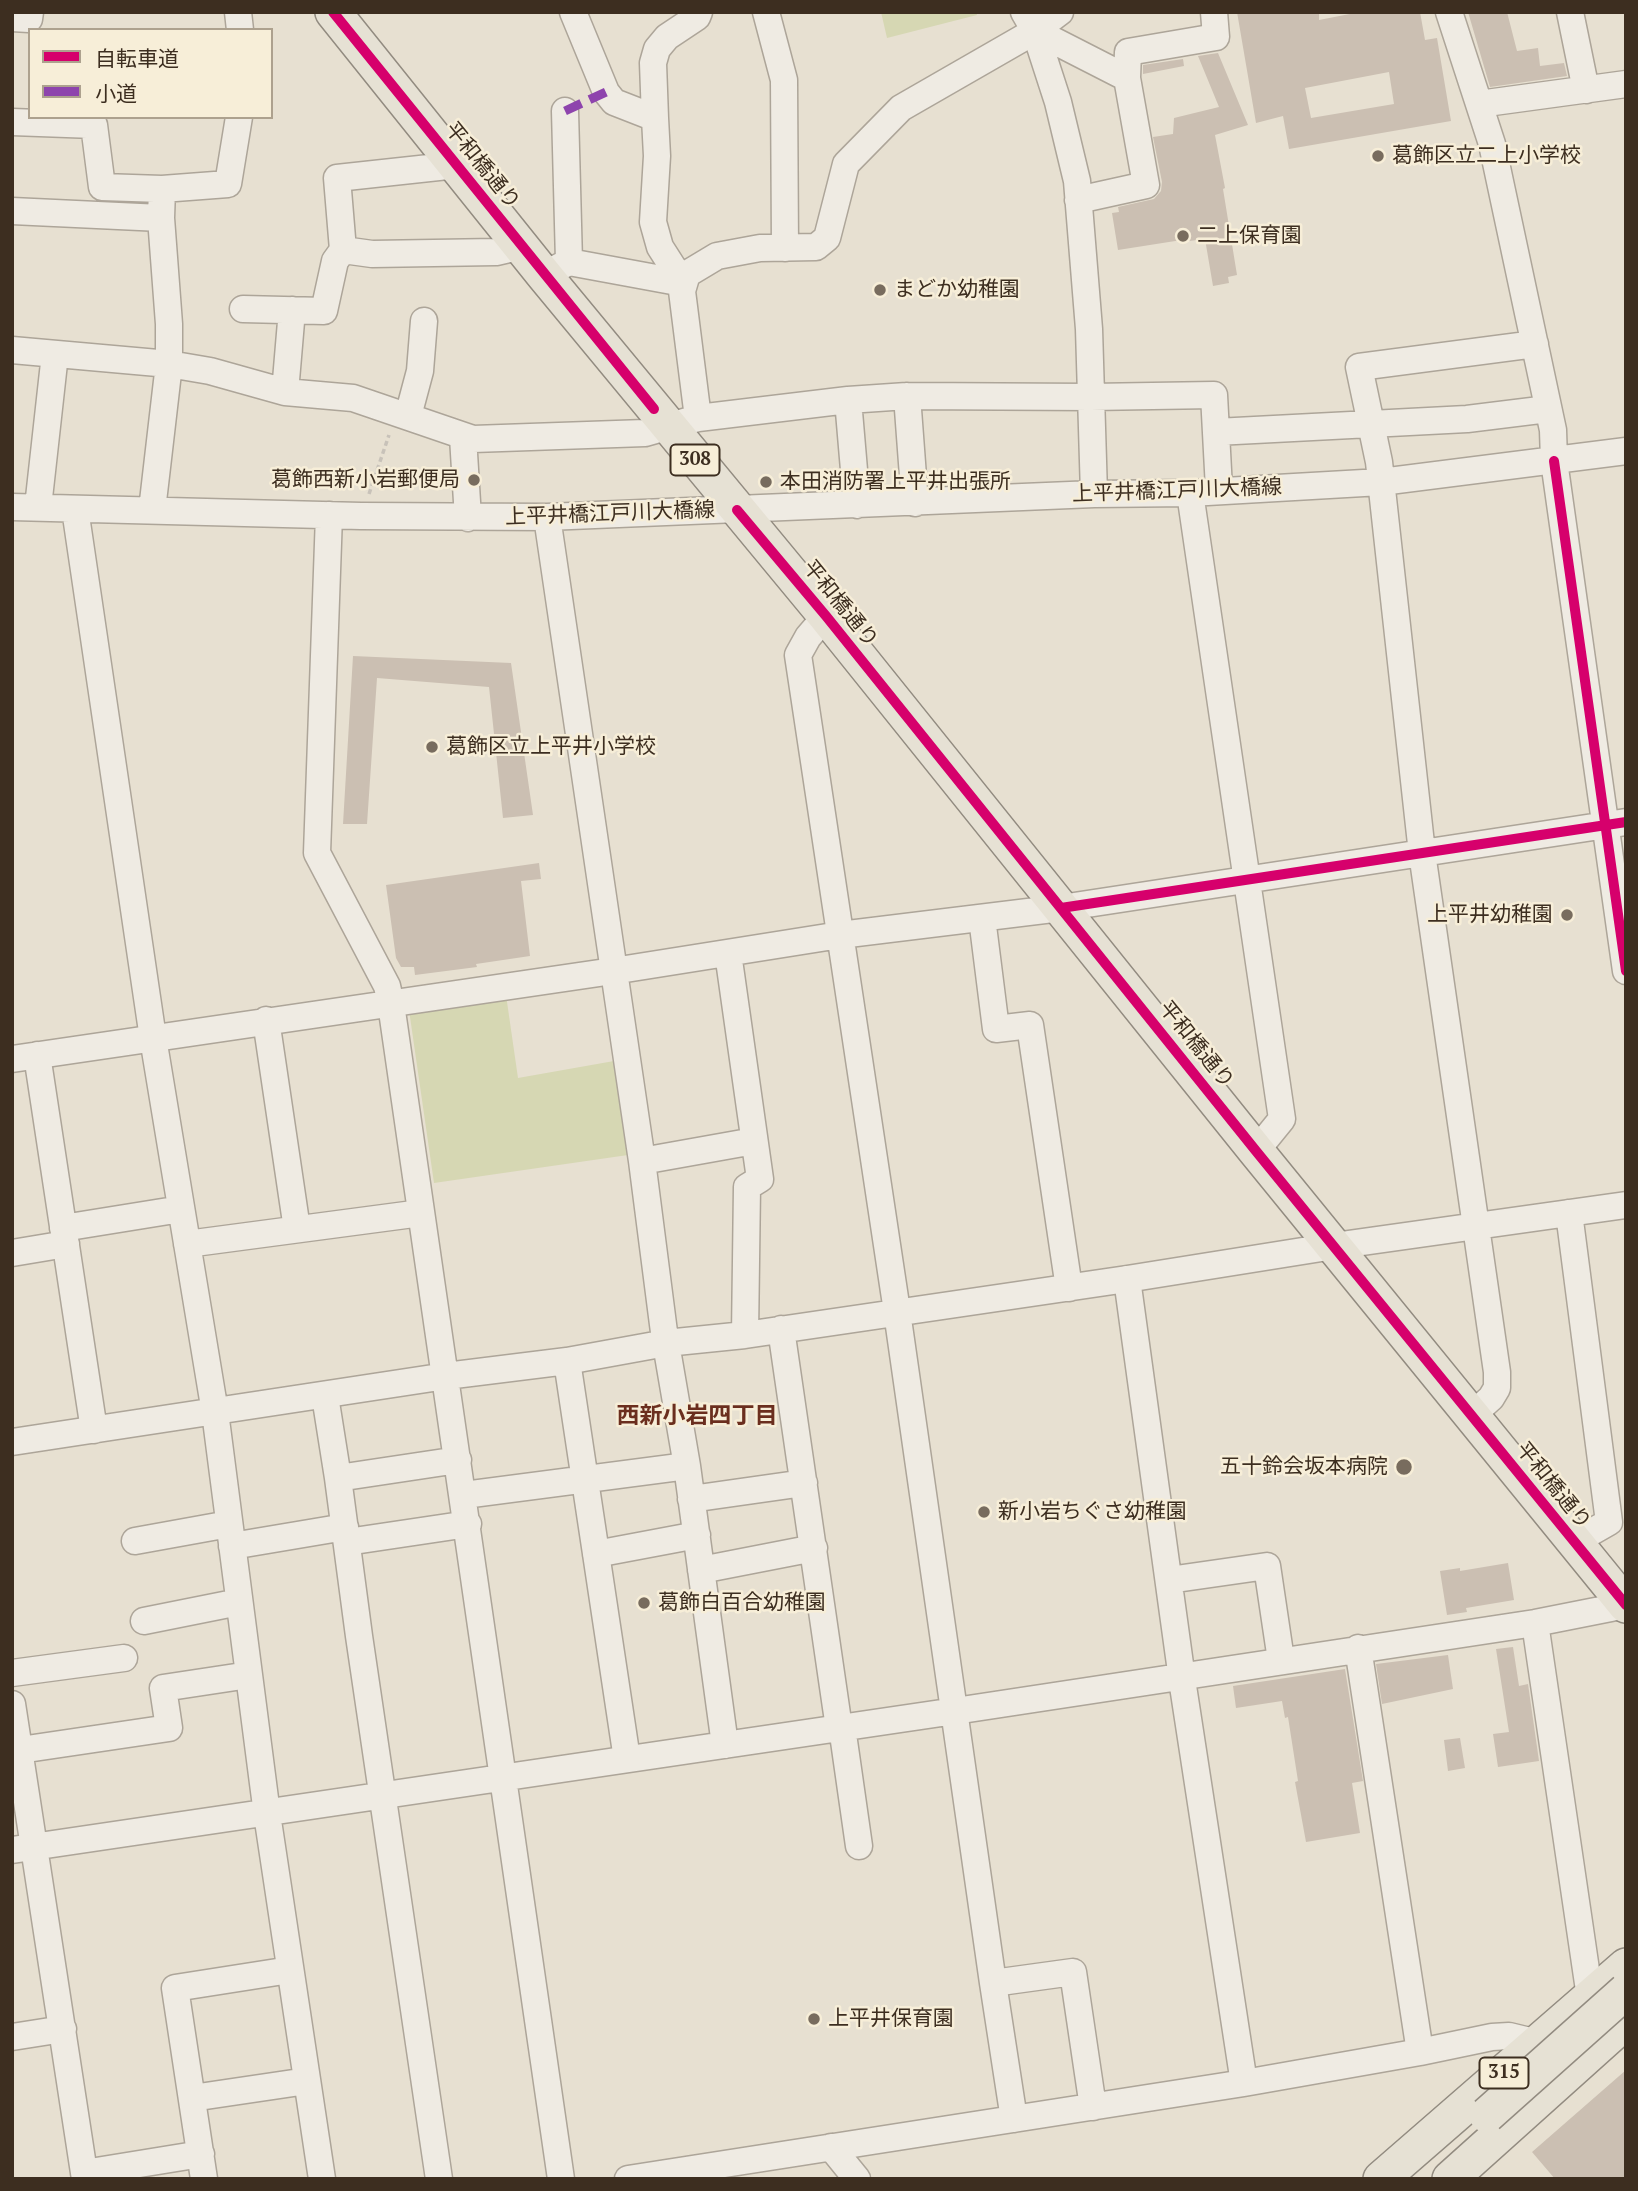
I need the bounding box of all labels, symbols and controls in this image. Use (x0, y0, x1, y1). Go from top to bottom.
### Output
legend (28, 28, 273, 119)
text: 自転車道 (95, 44, 179, 72)
text: 小道 (95, 79, 137, 107)
street label: 平和橋通り (439, 117, 525, 215)
place label: 葛飾区立二上小学校 (1392, 143, 1581, 169)
marker: 葛飾区立二上小学校 (1370, 148, 1386, 164)
place label: 二上保育園 (1197, 223, 1302, 249)
marker: 二上保育園 (1175, 228, 1191, 244)
place label: まどか幼稚園 (894, 277, 1020, 303)
marker: まどか幼稚園 (872, 282, 888, 298)
road number: 308 (670, 444, 720, 475)
place label: 葛飾西新小岩郵便局 (271, 467, 460, 493)
place label: 本田消防署上平井出張所 (780, 469, 1011, 495)
marker: 葛飾西新小岩郵便局 (466, 472, 482, 488)
marker: 本田消防署上平井出張所 (758, 474, 774, 490)
street label: 上平井橋江戸川大橋線 (1072, 475, 1282, 507)
street label: 上平井橋江戸川大橋線 (505, 498, 715, 530)
street label: 平和橋通り (797, 555, 883, 653)
place label: 葛飾区立上平井小学校 (446, 734, 656, 760)
marker: 葛飾区立上平井小学校 (424, 739, 440, 755)
place label: 上平井幼稚園 (1427, 902, 1553, 928)
marker: 上平井幼稚園 (1559, 907, 1575, 923)
street label: 平和橋通り (1153, 996, 1239, 1094)
district label: 西新小岩四丁目 (617, 1402, 777, 1430)
street label: 平和橋通り (1510, 1437, 1596, 1535)
place label: 五十鈴会坂本病院 (1220, 1454, 1388, 1480)
marker: 五十鈴会坂本病院 (1394, 1457, 1414, 1477)
place label: 新小岩ちぐさ幼稚園 (998, 1499, 1187, 1525)
marker: 新小岩ちぐさ幼稚園 (976, 1504, 992, 1520)
place label: 葛飾白百合幼稚園 (658, 1590, 826, 1616)
marker: 葛飾白百合幼稚園 (636, 1595, 652, 1611)
place label: 上平井保育園 (828, 2006, 954, 2032)
marker: 上平井保育園 (806, 2011, 822, 2027)
road number: 315 (1480, 2058, 1528, 2088)

